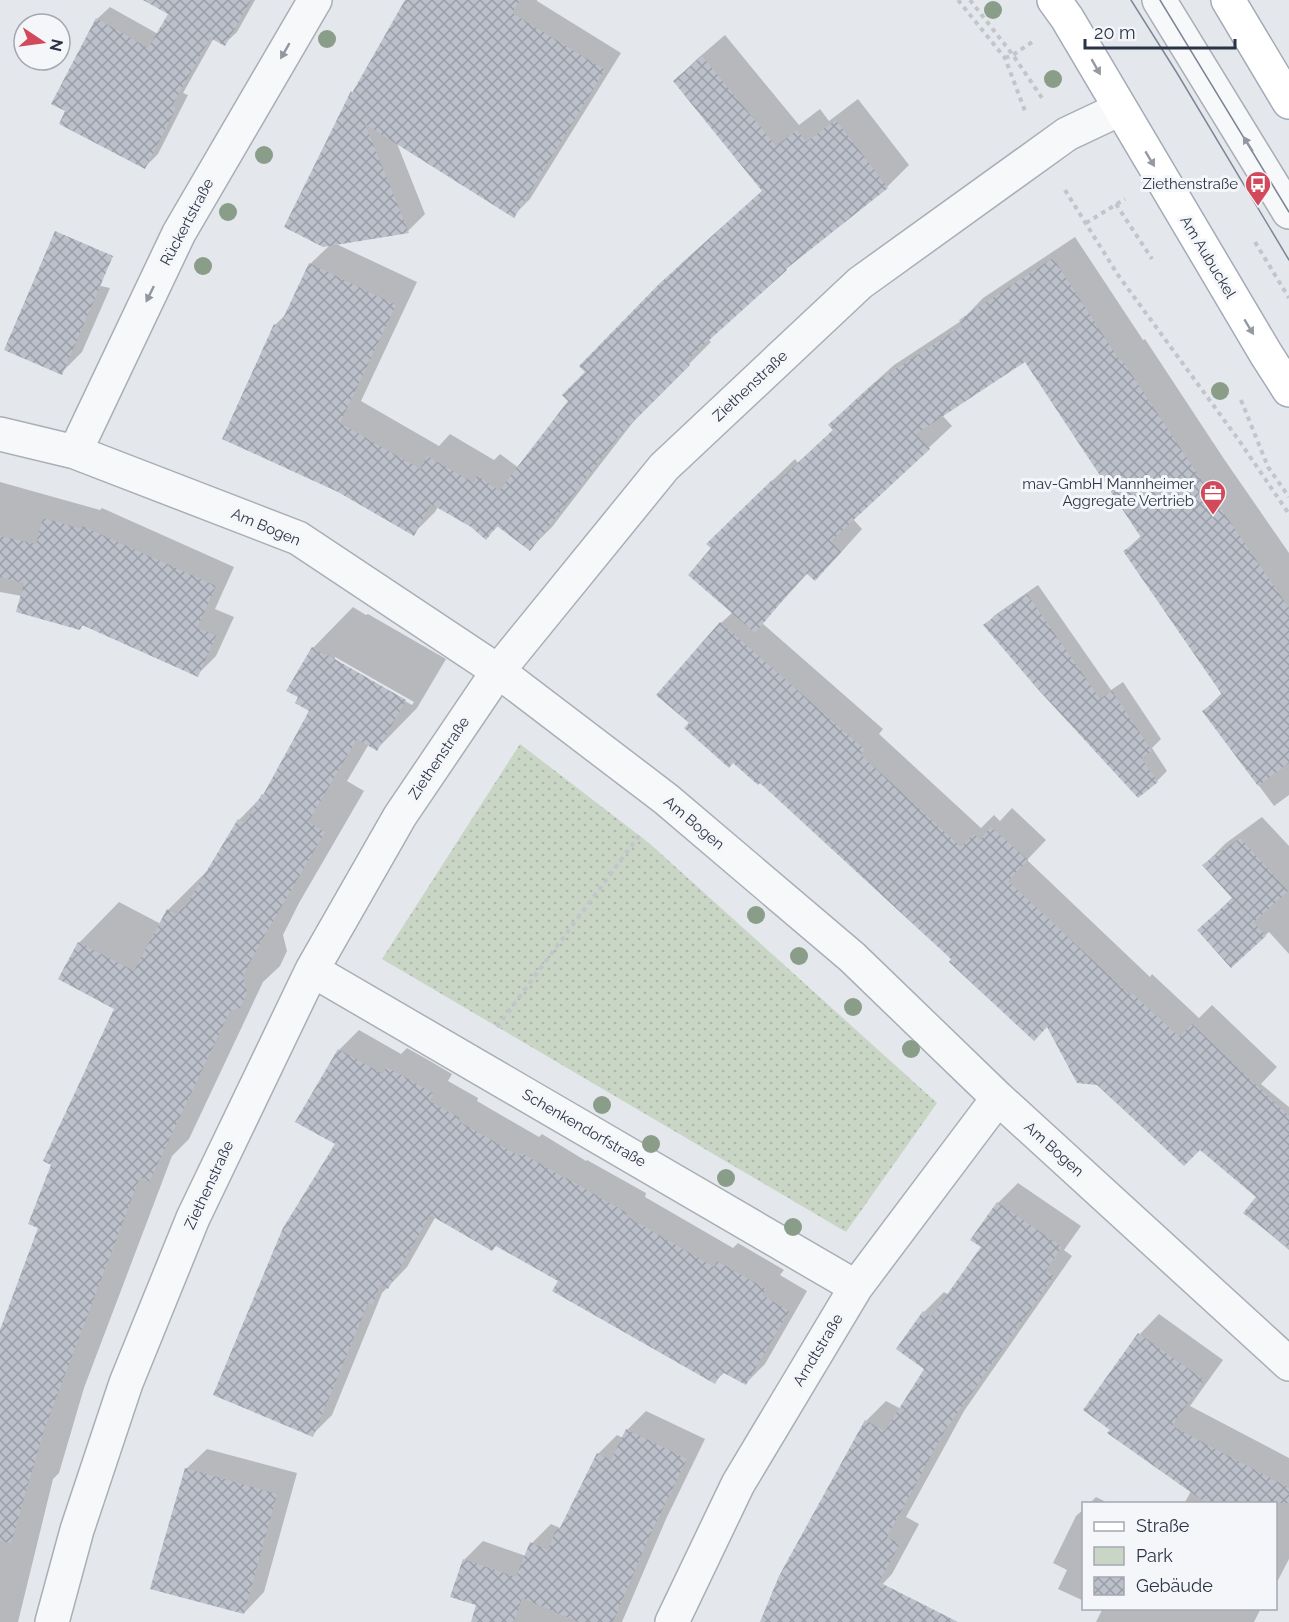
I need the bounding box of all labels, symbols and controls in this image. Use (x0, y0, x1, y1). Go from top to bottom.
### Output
north arrow (12, 12, 72, 72)
scale bar (1085, 12, 1235, 50)
text: 20 m (1094, 22, 1136, 43)
text: N (45, 37, 67, 53)
one-way arrow (281, 42, 291, 59)
one-way arrow (1091, 59, 1101, 76)
one-way arrow (1242, 136, 1253, 152)
one-way arrow (1145, 151, 1155, 168)
bus stop icon: Ziethenstraße (1243, 169, 1273, 207)
street label: Rückertstraße (156, 175, 218, 269)
place label: Ziethenstraße (1142, 175, 1238, 193)
street label: Am Aubuckel (1176, 213, 1240, 302)
one-way arrow (145, 286, 154, 303)
one-way arrow (1244, 319, 1255, 335)
street label: Ziethenstraße (709, 347, 791, 425)
place label: mav-GmbH Mannheimer Aggregate Vertrieb (1022, 475, 1195, 510)
office icon: mav-GmbH Mannheimer Aggregate Vertrieb (1198, 478, 1228, 516)
street label: Am Bogen (229, 504, 303, 550)
street label: Ziethenstraße (405, 713, 473, 803)
street label: Am Bogen (660, 792, 728, 854)
street label: Schenkendorfstraße (519, 1085, 649, 1171)
street label: Am Bogen (1021, 1118, 1087, 1180)
street label: Ziethenstraße (181, 1138, 237, 1232)
street label: Arndtstraße (789, 1310, 847, 1389)
legend (1082, 1502, 1277, 1610)
text: Straße (1136, 1515, 1190, 1536)
text: Park (1136, 1545, 1173, 1566)
text: Gebäude (1136, 1575, 1213, 1596)

